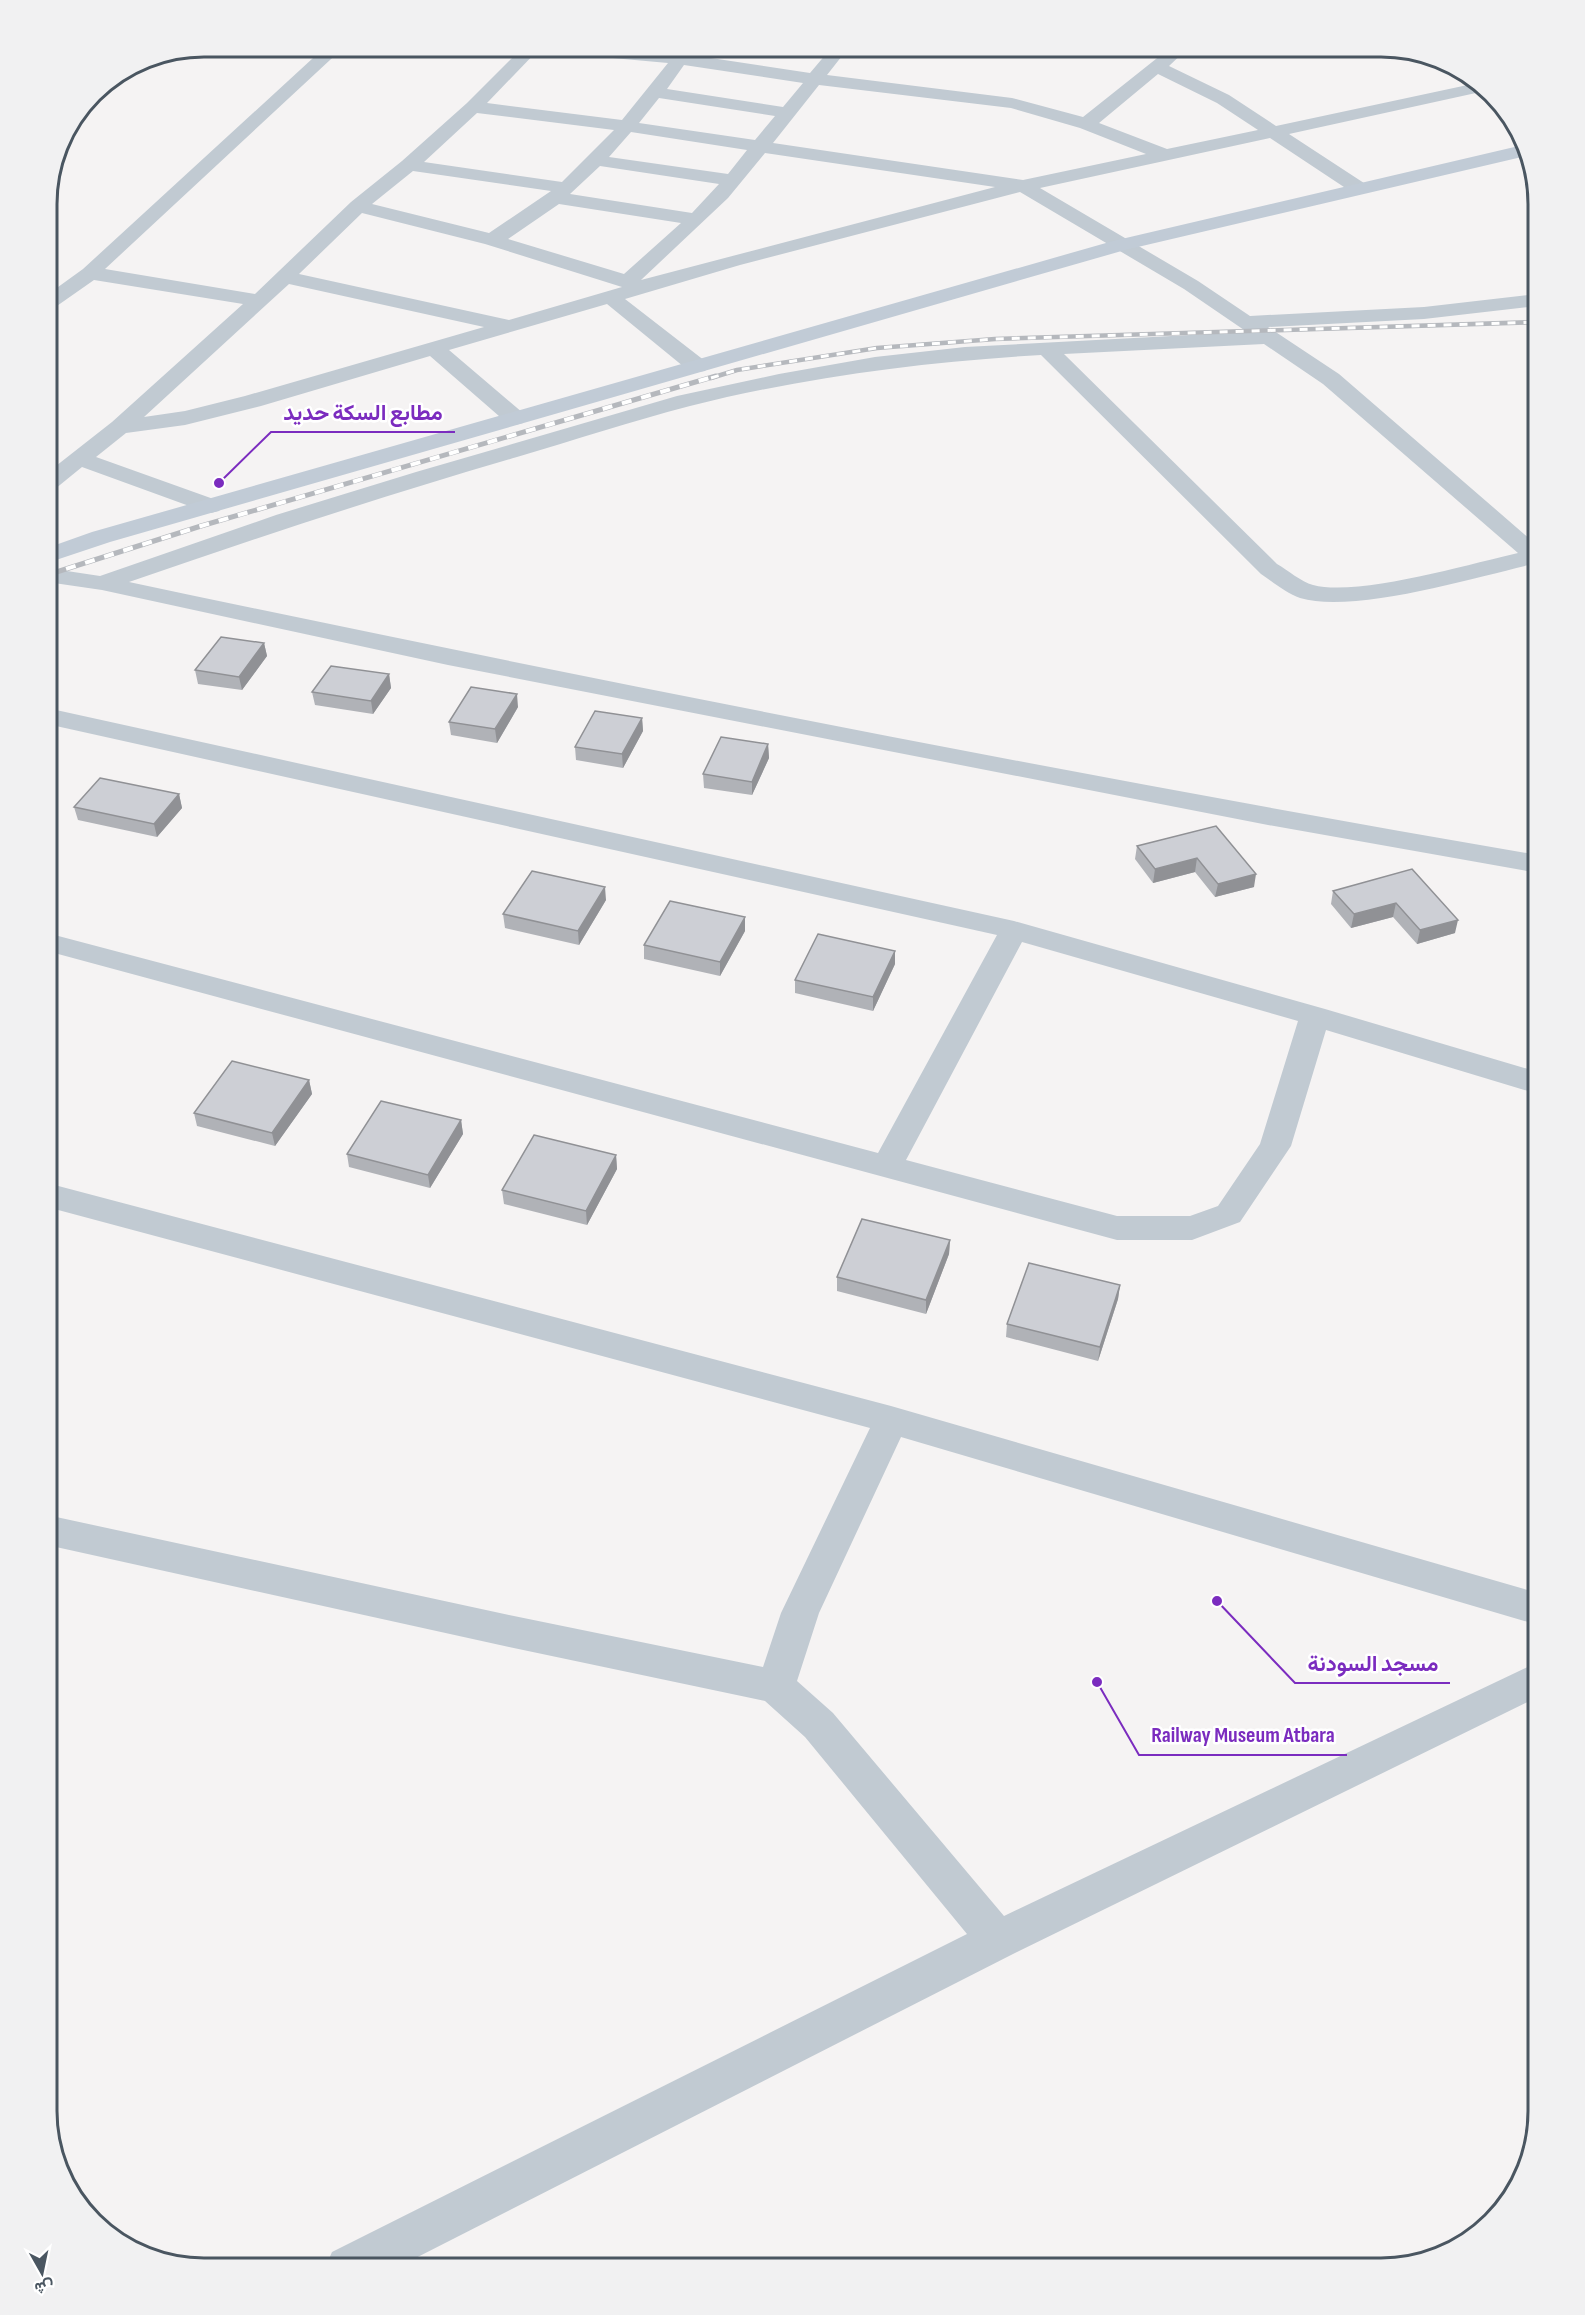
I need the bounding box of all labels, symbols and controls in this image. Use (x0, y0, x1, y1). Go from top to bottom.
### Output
callout: مطابع السكة حديد (271, 392, 455, 432)
text: مطابع السكة حديد (283, 400, 443, 427)
callout: مسجد السودنة (1295, 1643, 1450, 1683)
text: مسجد السودنة (1308, 1651, 1438, 1678)
callout: Railway Museum Atbara (1139, 1715, 1347, 1755)
text: Railway Museum Atbara (1151, 1722, 1335, 1749)
north arrow (12, 2243, 72, 2303)
text: ش (33, 2275, 55, 2297)

